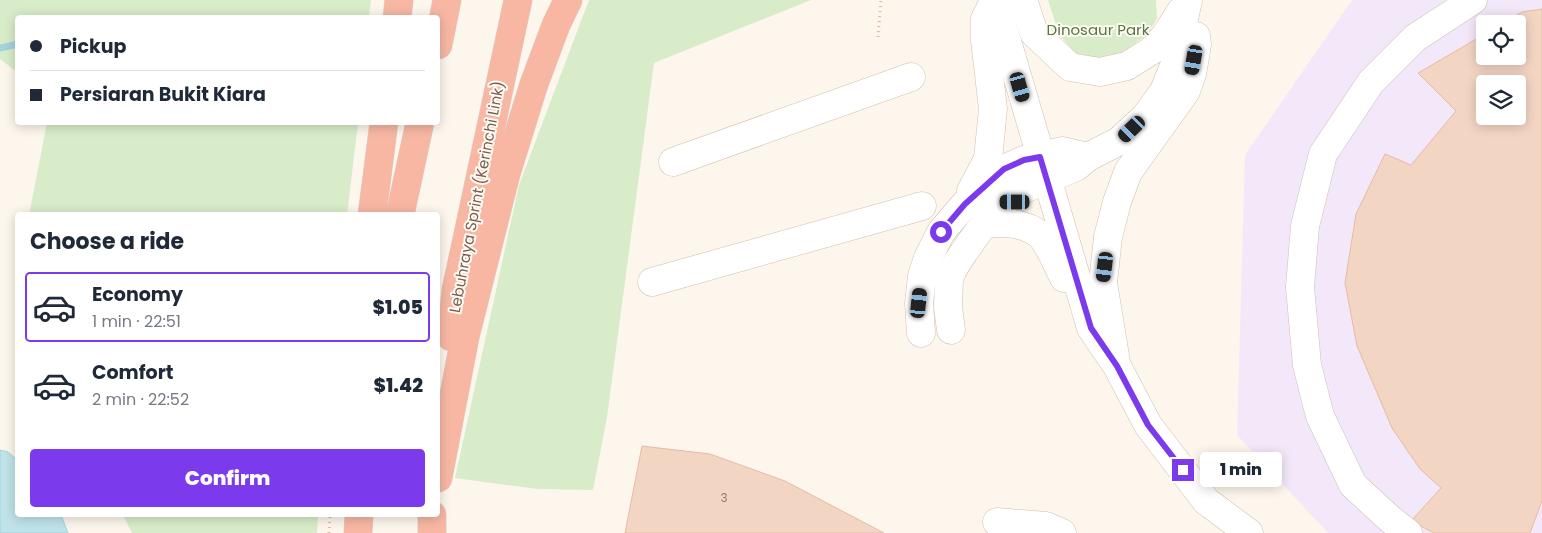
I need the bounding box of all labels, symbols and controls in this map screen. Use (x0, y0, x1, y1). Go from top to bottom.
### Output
map controls (1476, 15, 1526, 125)
button: locate (1476, 15, 1526, 65)
park label: Dinosaur Park (1047, 19, 1150, 40)
text: Pickup (60, 33, 126, 60)
car (1184, 44, 1203, 76)
car (1008, 71, 1031, 103)
button: layers (1476, 75, 1526, 125)
street label: Lebuhraya Sprint (Kerinchi Link) (444, 79, 509, 314)
text: Persiaran Bukit Kiara (60, 81, 266, 108)
car (1116, 113, 1148, 145)
car (1000, 195, 1030, 210)
route start (930, 221, 952, 243)
text: Choose a ride (30, 226, 184, 257)
car (1095, 251, 1114, 283)
text: Economy (92, 281, 183, 308)
icon: car (32, 285, 77, 330)
car (909, 287, 928, 319)
text: $1.05 (372, 294, 423, 321)
text: 1 min · 22:51 (92, 310, 181, 333)
text: Comfort (92, 359, 174, 386)
icon: car (32, 363, 77, 408)
text: $1.42 (373, 372, 423, 399)
text: 2 min · 22:52 (92, 388, 189, 411)
button: Confirm (30, 449, 425, 507)
callout: 1 min (1200, 452, 1283, 488)
text: 1 min (1220, 458, 1262, 481)
route end (1172, 459, 1194, 481)
house number: 3 (720, 489, 728, 506)

